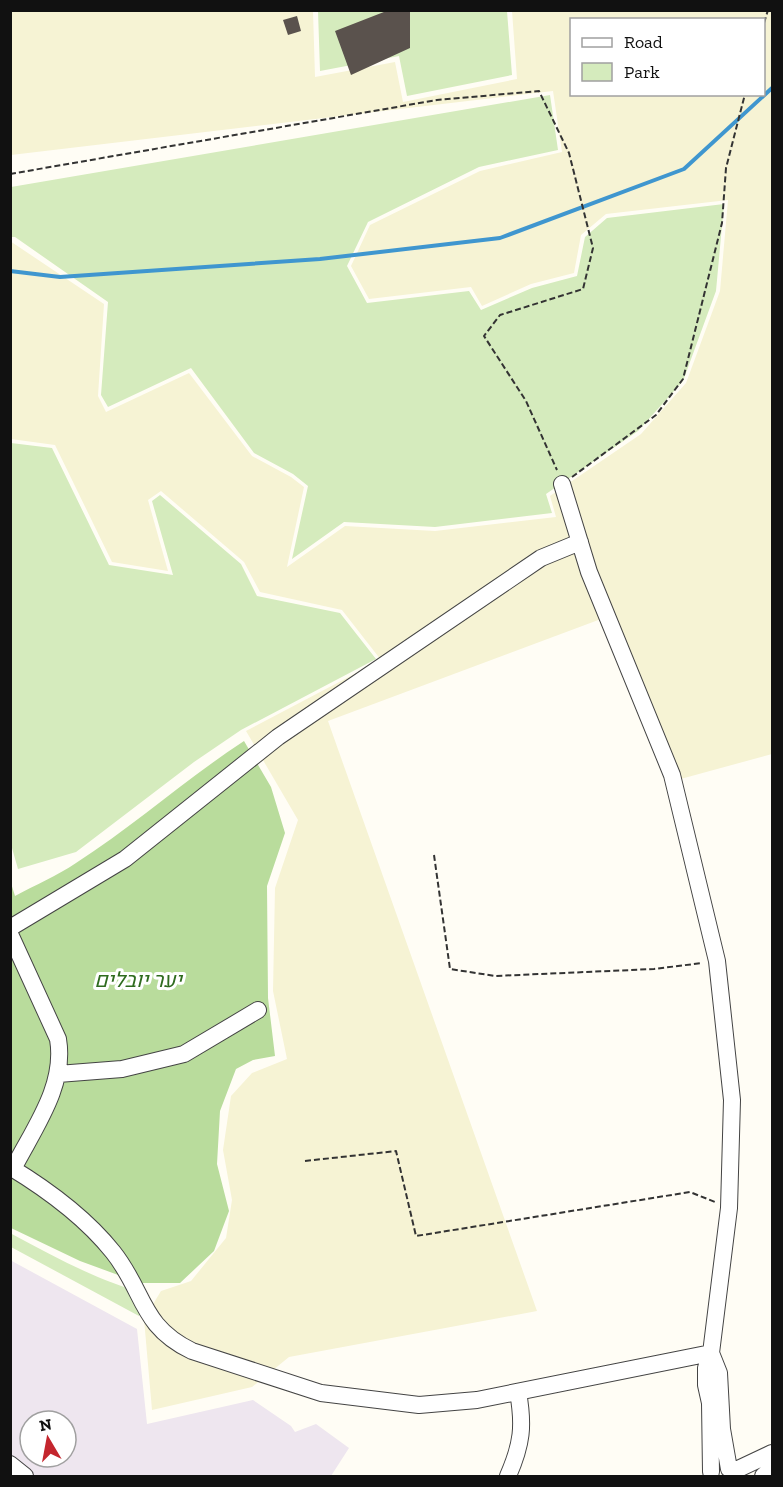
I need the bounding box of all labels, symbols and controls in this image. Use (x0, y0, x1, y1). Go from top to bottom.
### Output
legend (570, 18, 765, 96)
text: Road (624, 31, 663, 53)
text: Park (624, 61, 660, 83)
park label: יער יובלים (94, 967, 183, 992)
north arrow (18, 1409, 78, 1469)
text: N (38, 1414, 53, 1435)

